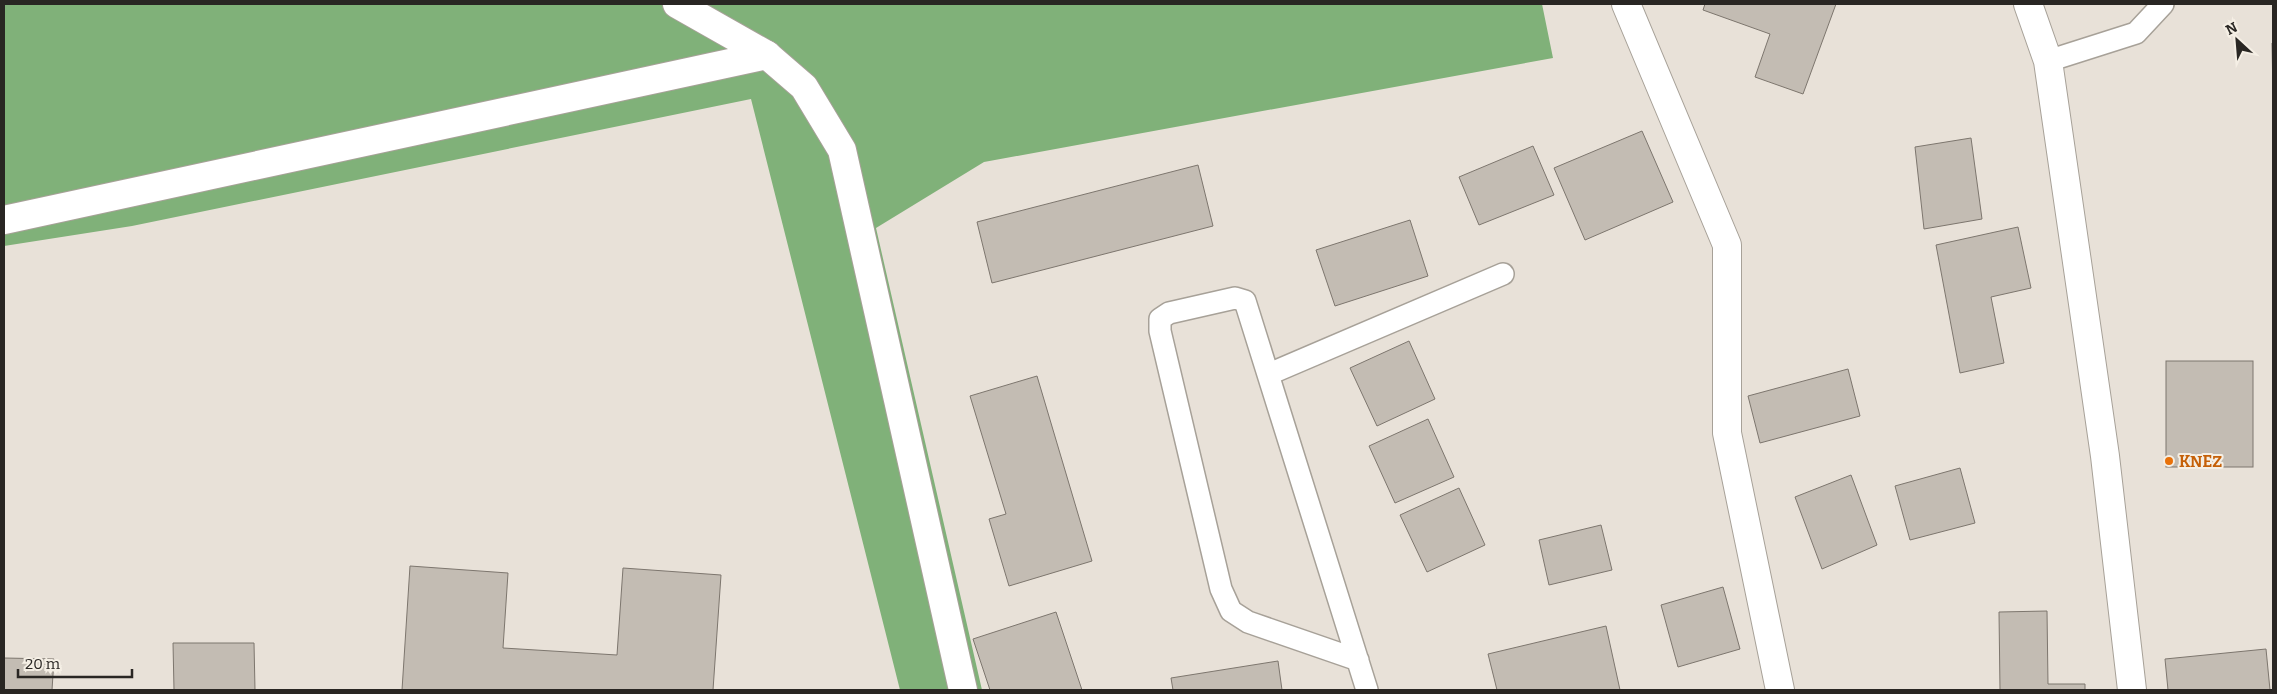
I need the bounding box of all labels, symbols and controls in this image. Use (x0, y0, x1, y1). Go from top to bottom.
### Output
north arrow (2212, 15, 2262, 65)
text: N (2223, 19, 2240, 39)
place label: KNEZ (2179, 452, 2222, 471)
marker: KNEZ (2163, 455, 2175, 467)
scale bar (18, 646, 131, 678)
text: 20 m (25, 655, 61, 673)

